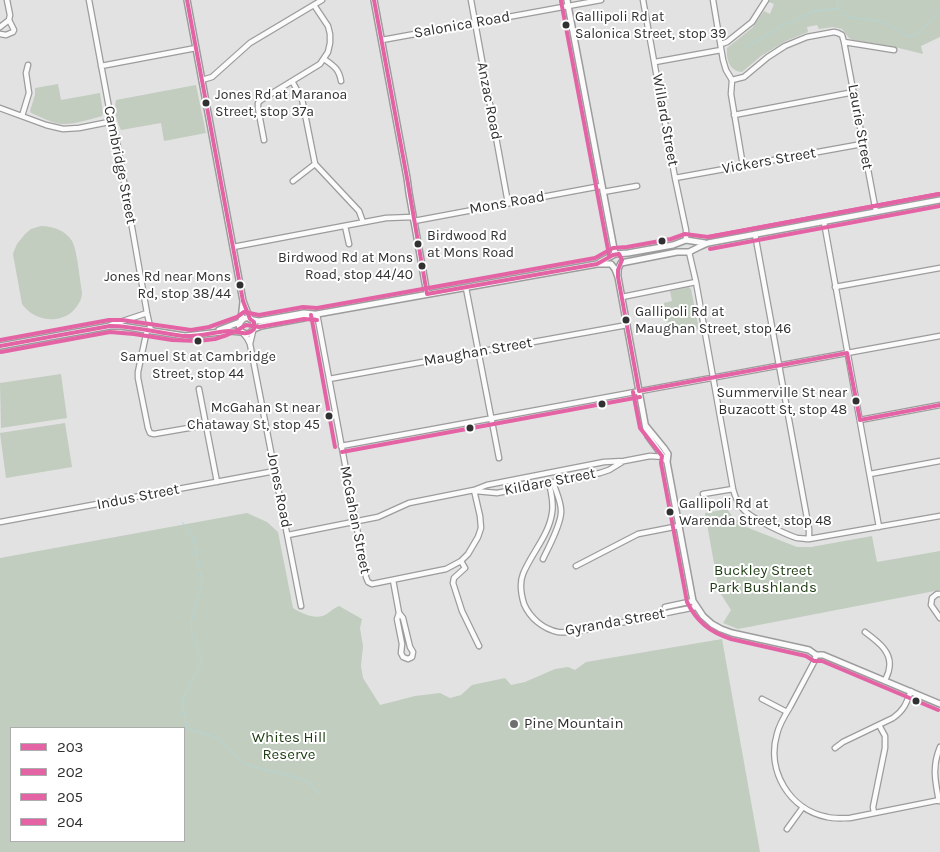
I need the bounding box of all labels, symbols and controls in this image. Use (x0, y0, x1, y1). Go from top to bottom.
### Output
street label: Salonica Road (413, 8, 511, 42)
place label: Gallipoli Rd at Salonica Street, stop 39 (575, 9, 726, 41)
marker: Gallipoli Rd at Salonica Street, stop 39 (561, 20, 571, 30)
street label: Anzac Road (473, 61, 505, 141)
street label: Willard Street (648, 72, 682, 168)
street label: Laurie Street (844, 83, 876, 171)
place label: Jones Rd at Maranoa Street, stop 37a (215, 87, 347, 120)
marker: Jones Rd at Maranoa Street, stop 37a (201, 98, 211, 108)
street label: Cambridge Street (100, 104, 140, 226)
street label: Vickers Street (721, 144, 817, 178)
street label: Mons Road (468, 188, 546, 218)
place label: Birdwood Rd at Mons Road (427, 228, 514, 260)
unlabelled marker (657, 236, 667, 246)
marker: Birdwood Rd at Mons Road (413, 239, 423, 249)
place label: Birdwood Rd at Mons Road, stop 44/40 (278, 250, 413, 282)
marker: Birdwood Rd at Mons Road, stop 44/40 (417, 261, 427, 271)
place label: Jones Rd near Mons Rd, stop 38/44 (104, 269, 231, 302)
marker: Jones Rd near Mons Rd, stop 38/44 (235, 280, 245, 290)
place label: Gallipoli Rd at Maughan Street, stop 46 (635, 304, 791, 336)
marker: Gallipoli Rd at Maughan Street, stop 46 (621, 315, 631, 325)
street label: Maughan Street (422, 334, 534, 370)
marker: Samuel St at Cambridge Street, stop 44 (193, 336, 203, 346)
place label: Samuel St at Cambridge Street, stop 44 (120, 349, 276, 382)
place label: Summerville St near Buzacott St, stop 48 (717, 385, 847, 418)
marker: Summerville St near Buzacott St, stop 48 (851, 396, 861, 406)
unlabelled marker (597, 399, 607, 409)
place label: McGahan St near Chataway St, stop 45 (187, 400, 320, 432)
marker: McGahan St near Chataway St, stop 45 (324, 411, 334, 421)
unlabelled marker (465, 423, 475, 433)
street label: Jones Road (263, 450, 295, 530)
street label: Kildare Street (503, 464, 597, 500)
street label: McGahan Street (336, 465, 374, 575)
street label: Indus Street (95, 480, 181, 514)
place label: Gallipoli Rd at Warenda Street, stop 48 (679, 496, 832, 528)
marker: Gallipoli Rd at Warenda Street, stop 48 (665, 507, 675, 517)
park label: Buckley Street Park Bushlands (709, 562, 817, 597)
street label: Gyranda Street (564, 604, 666, 640)
unlabelled marker (911, 696, 921, 706)
place label: Pine Mountain (524, 715, 624, 733)
marker: Pine Mountain (508, 718, 520, 730)
legend (10, 727, 185, 842)
park label: Whites Hill Reserve (252, 729, 326, 764)
text: 203 (57, 738, 83, 756)
text: 202 (57, 763, 83, 781)
text: 205 (57, 788, 83, 806)
text: 204 (57, 813, 83, 831)

